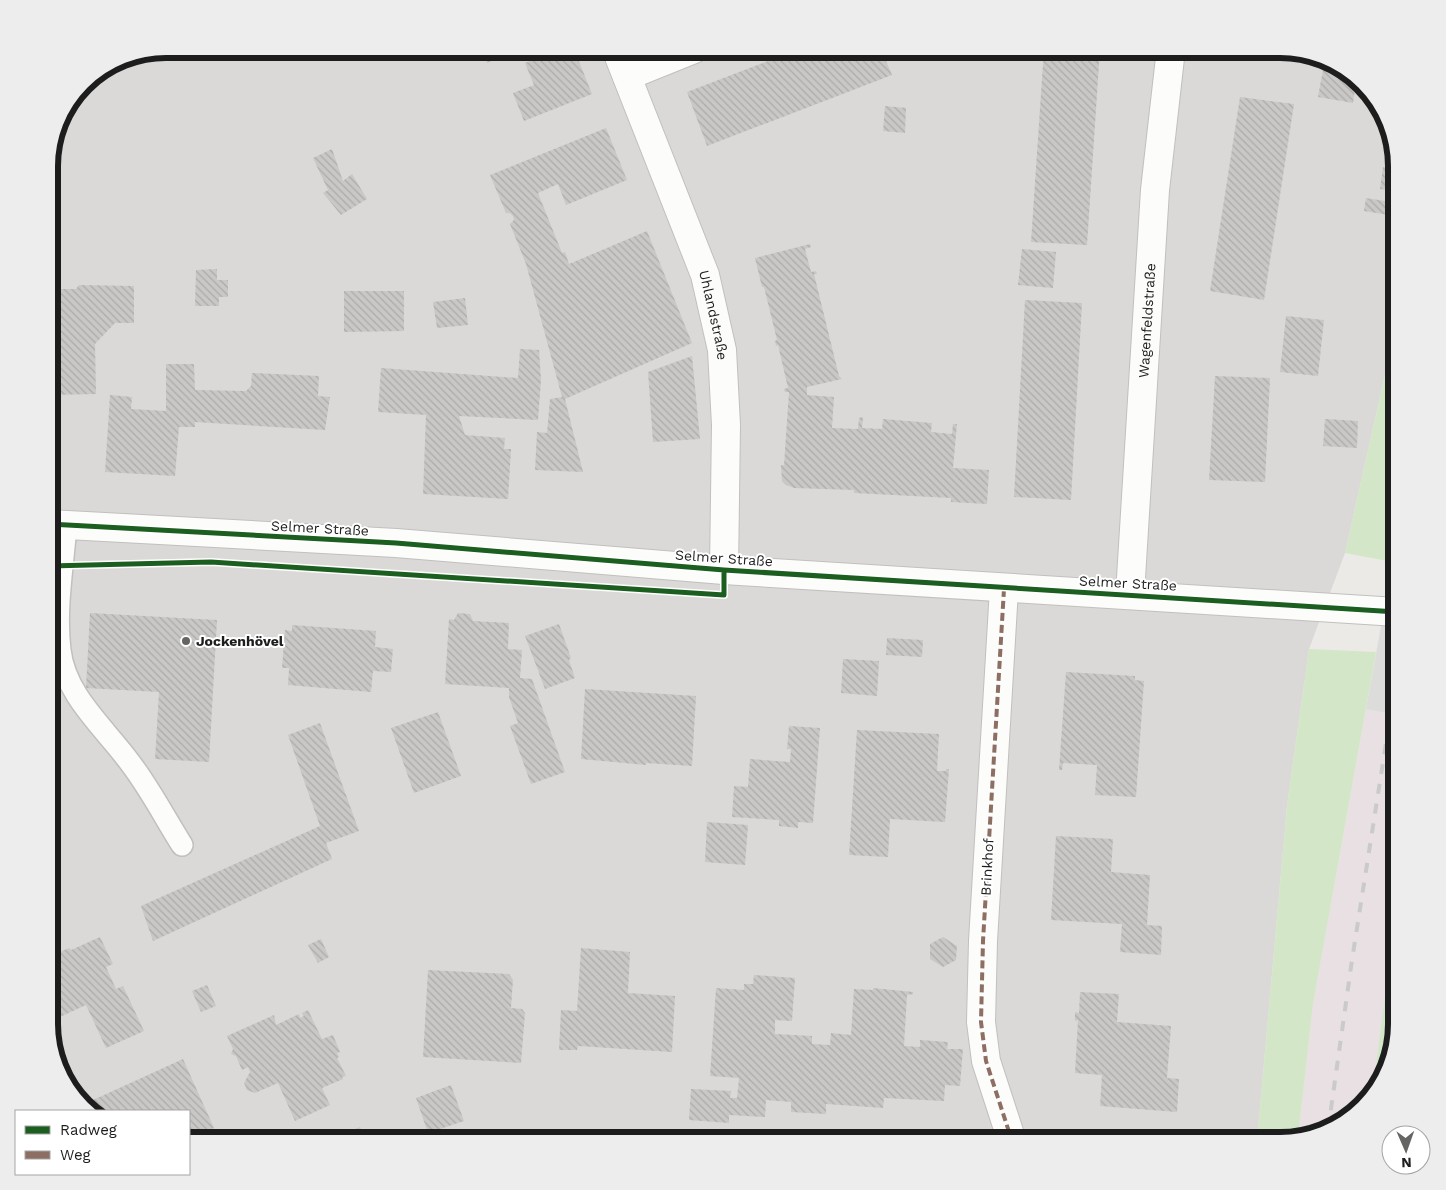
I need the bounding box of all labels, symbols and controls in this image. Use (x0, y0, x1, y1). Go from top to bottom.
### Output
street label: Wagenfeldstraße (1135, 263, 1158, 378)
street label: Uhlandstraße (696, 269, 731, 360)
street label: Selmer Straße (271, 517, 369, 539)
street label: Selmer Straße (675, 547, 773, 569)
street label: Selmer Straße (1079, 572, 1177, 594)
place label: Jockenhövel (196, 633, 284, 649)
marker: Jockenhövel (180, 635, 192, 647)
street label: Brinkhof (978, 837, 997, 896)
legend (15, 1110, 190, 1175)
text: Radweg (60, 1121, 117, 1139)
north arrow (1381, 1125, 1431, 1175)
text: Weg (60, 1146, 91, 1164)
text: N (1401, 1155, 1412, 1171)

